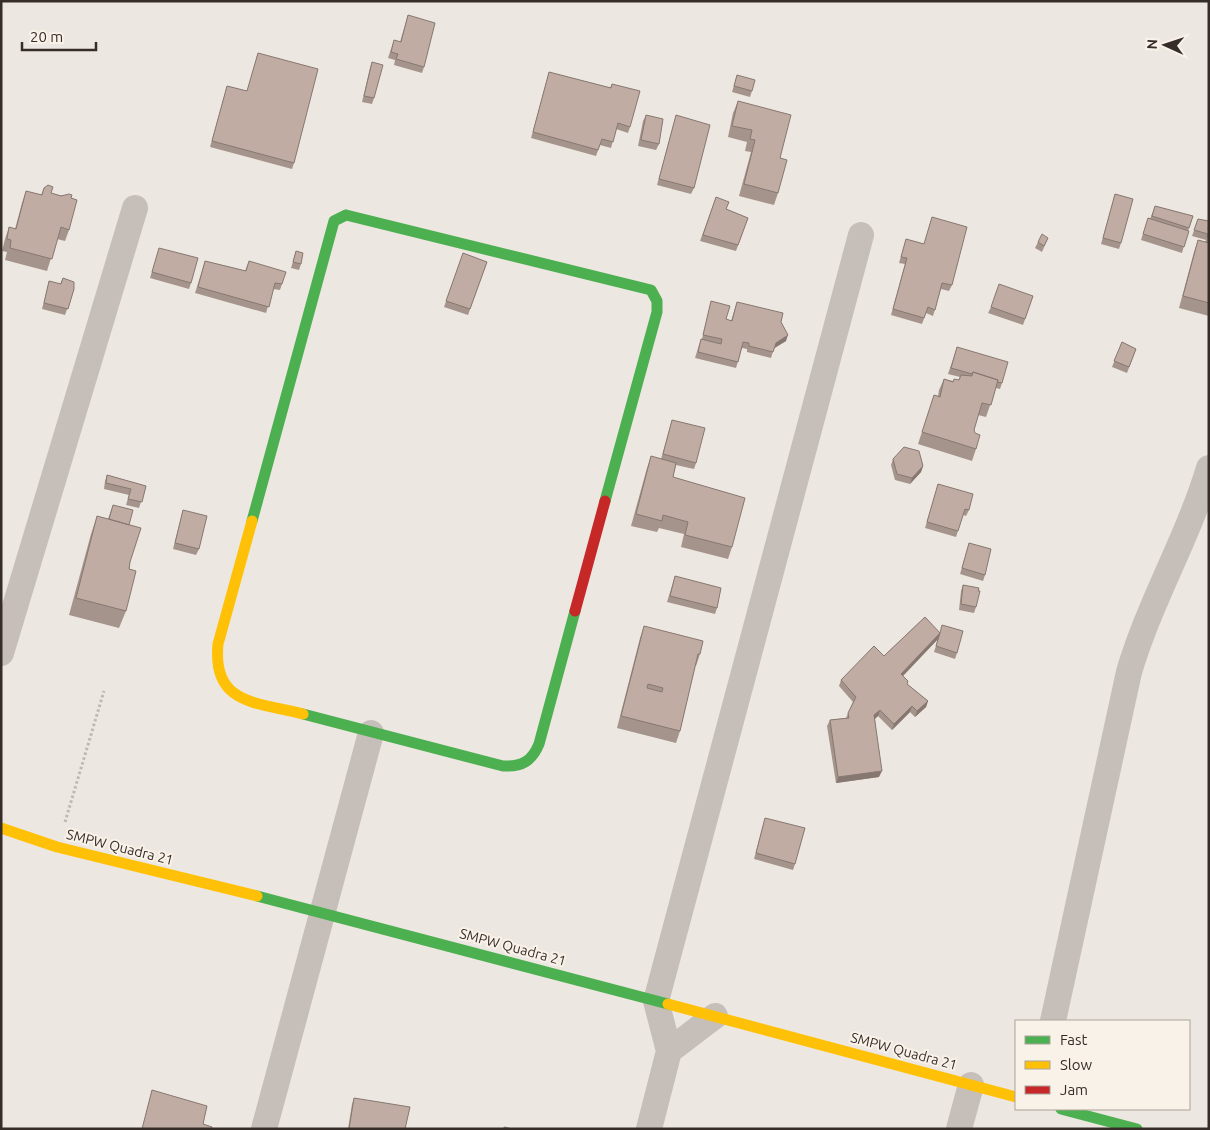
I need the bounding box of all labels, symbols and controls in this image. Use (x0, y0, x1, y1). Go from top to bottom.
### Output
scale bar (22, 20, 96, 52)
north arrow (1140, 20, 1190, 70)
text: 20 m (30, 28, 63, 45)
text: N (1144, 39, 1160, 50)
street label: SMPW Quadra 21 (65, 826, 175, 868)
street label: SMPW Quadra 21 (458, 925, 568, 969)
legend (1015, 1020, 1190, 1110)
street label: SMPW Quadra 21 (849, 1029, 959, 1073)
text: Fast (1060, 1031, 1088, 1048)
text: Slow (1060, 1056, 1093, 1073)
text: Jam (1060, 1081, 1088, 1098)

